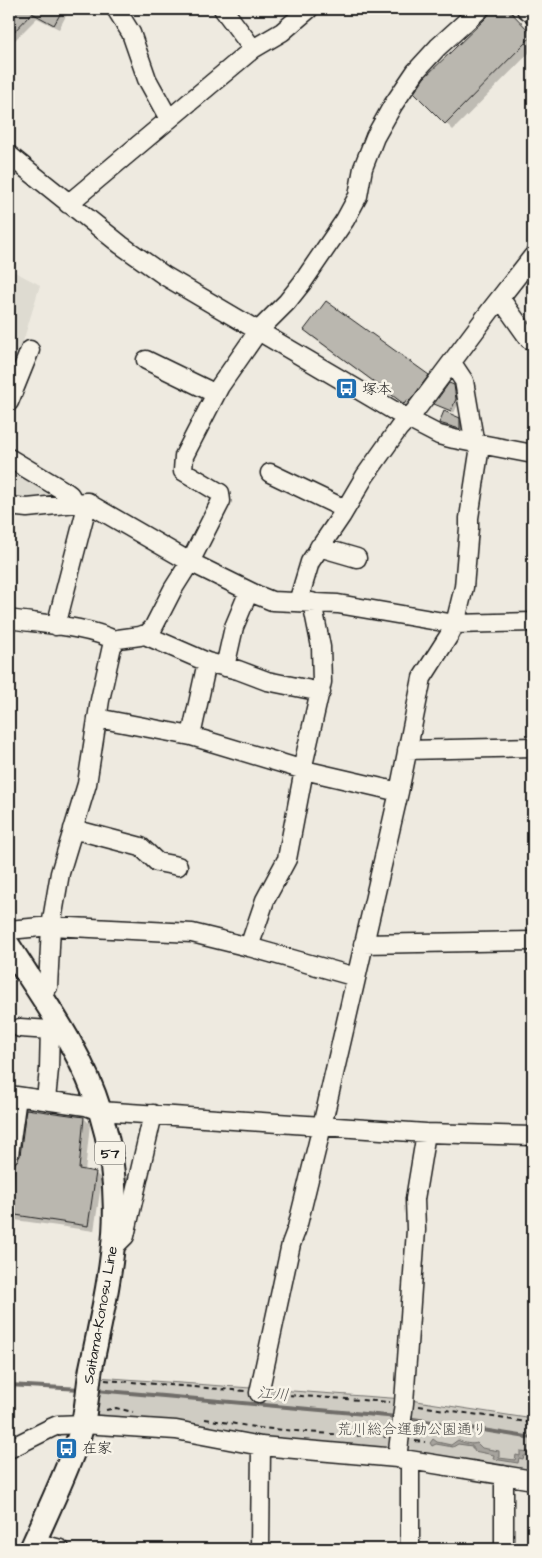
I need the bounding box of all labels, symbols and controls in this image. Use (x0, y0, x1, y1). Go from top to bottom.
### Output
bus stop icon: 塚本 (334, 377, 358, 401)
place label: 塚本 (362, 379, 392, 400)
road number: 57 (95, 1142, 125, 1164)
street label: Saitama-Konosu Line (78, 1244, 123, 1386)
water label: 江川 (256, 1382, 290, 1406)
park label: 荒川総合運動公園通り (337, 1419, 487, 1440)
bus stop icon: 在家 (54, 1436, 78, 1460)
place label: 在家 (82, 1438, 112, 1459)

